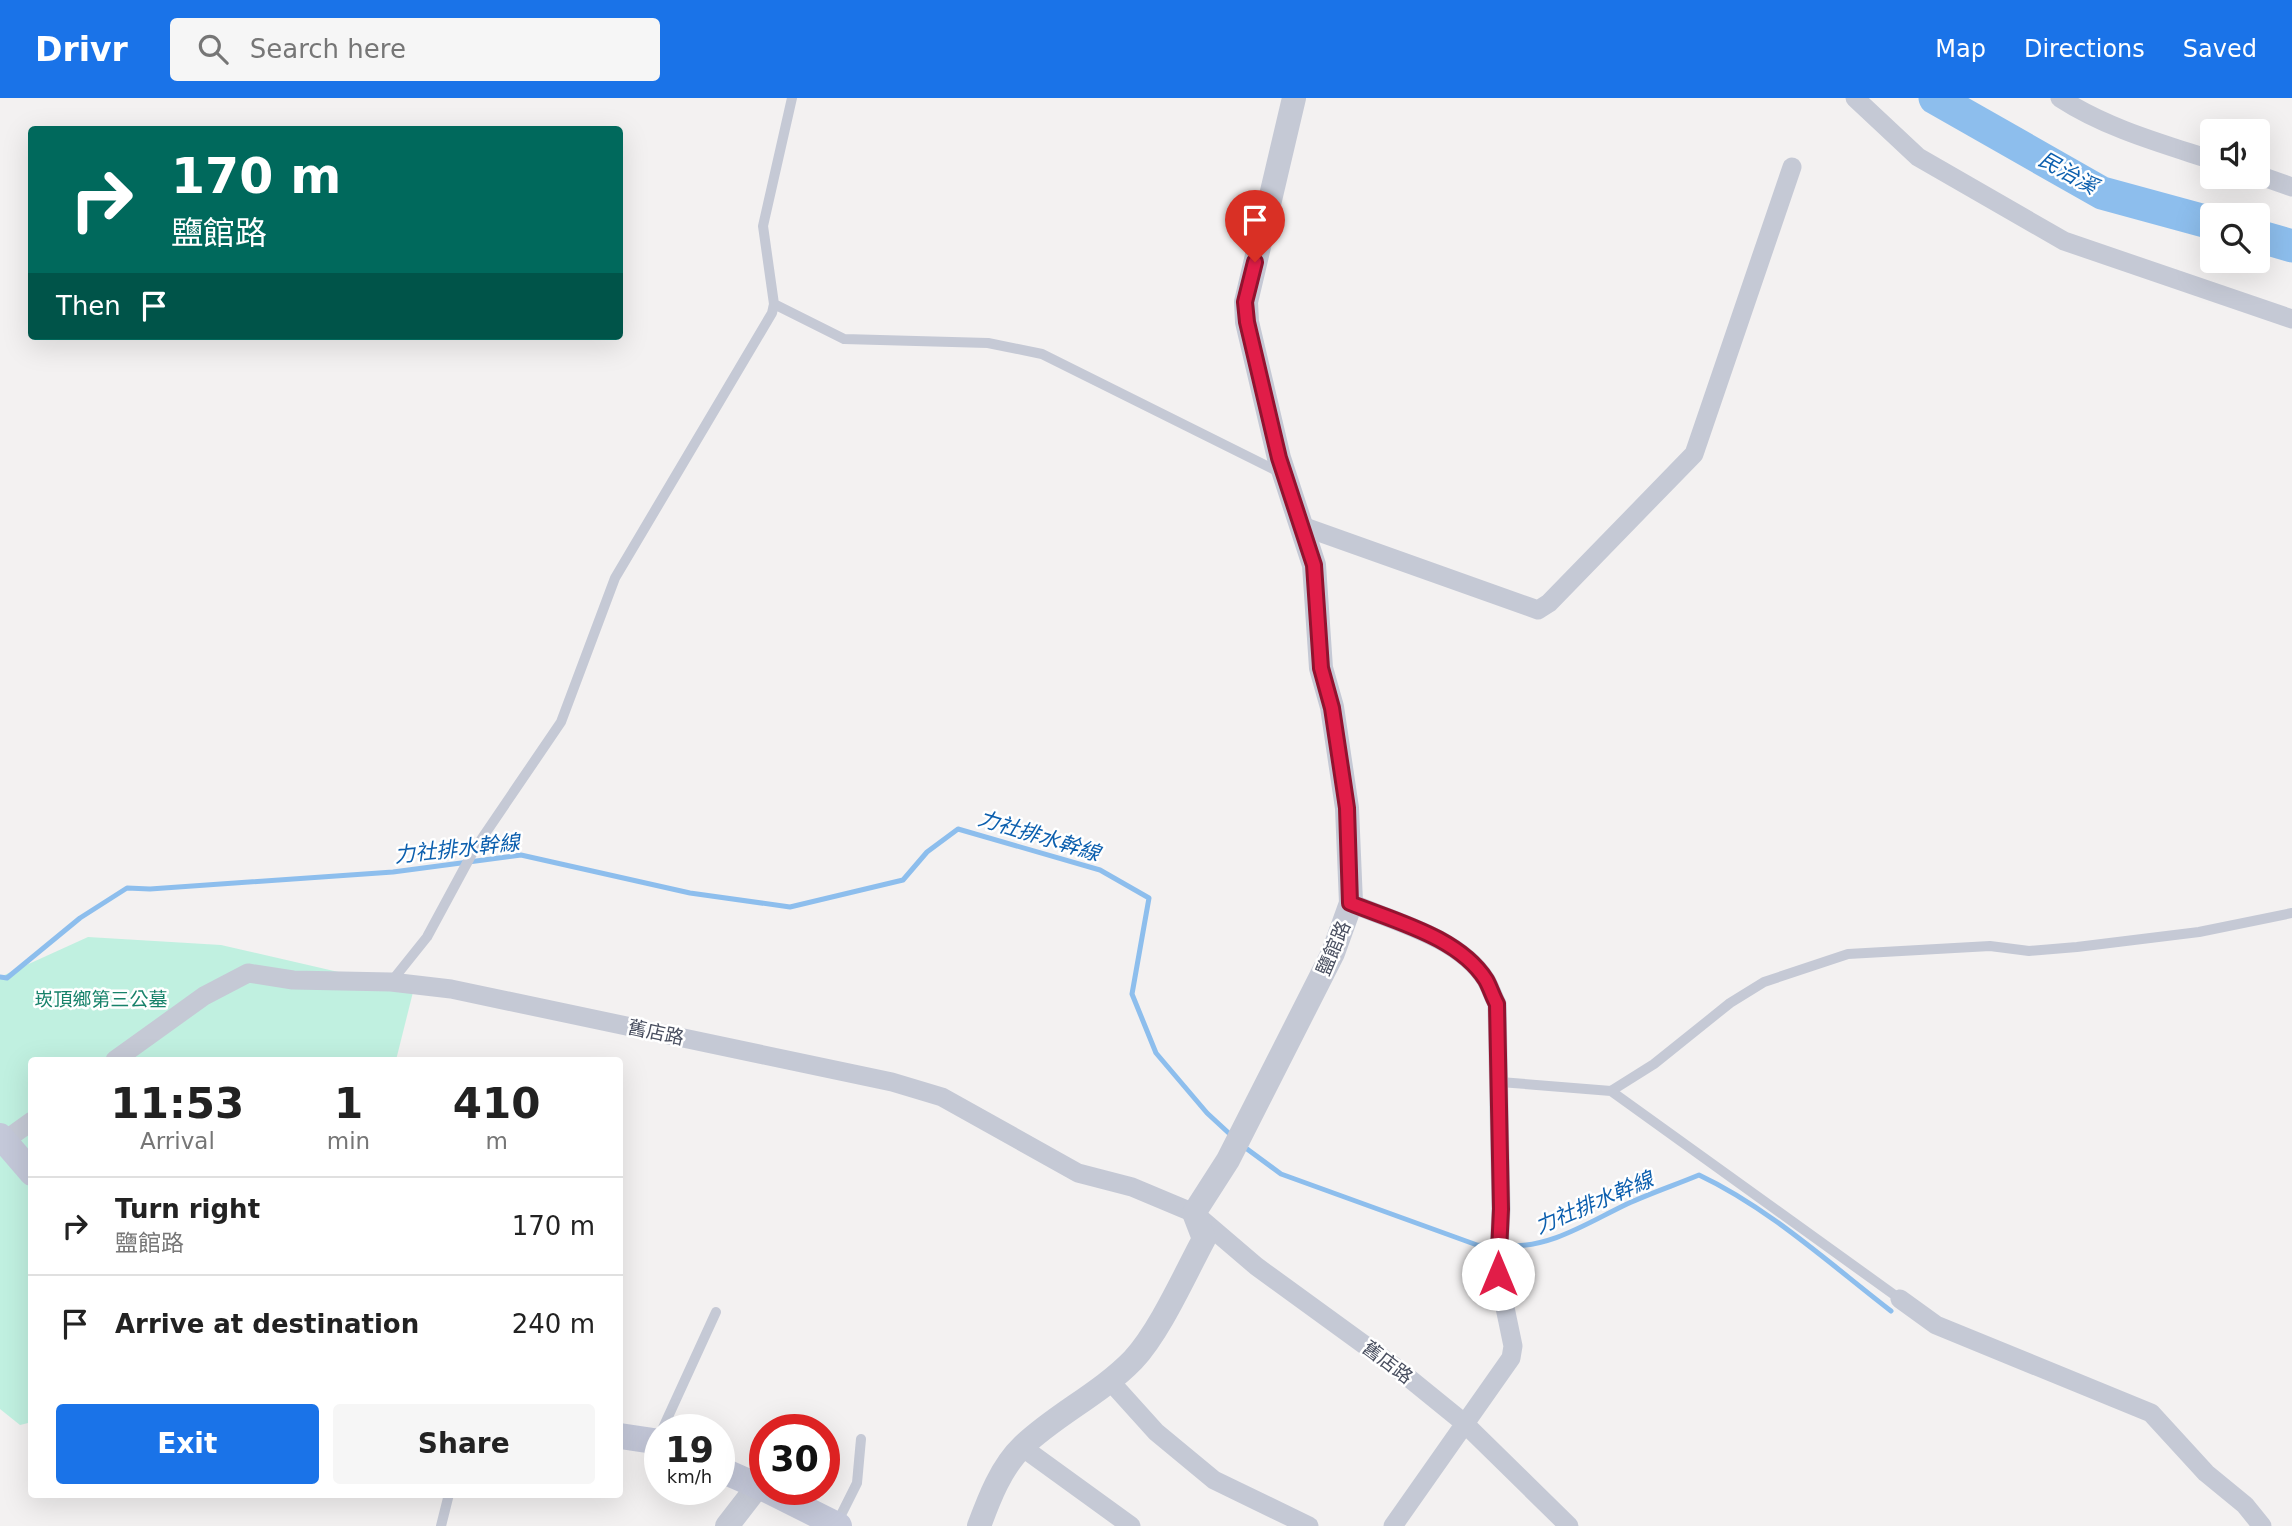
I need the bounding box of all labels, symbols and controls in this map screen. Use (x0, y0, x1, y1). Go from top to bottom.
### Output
search box (170, 18, 660, 81)
text: Drivr (35, 30, 128, 69)
icon: search (194, 30, 232, 68)
text: Search here (250, 34, 406, 64)
text: Map (1935, 35, 1986, 63)
text: Directions (2024, 35, 2145, 63)
text: Saved (2183, 35, 2257, 63)
map controls (2200, 119, 2270, 273)
button: sound (2200, 119, 2270, 189)
water label: 民治溪 (2035, 147, 2104, 200)
text: 170 m (171, 148, 341, 205)
icon: right (56, 154, 147, 245)
pin (1225, 190, 1285, 262)
icon: arrive (1236, 201, 1274, 239)
button: search (2200, 203, 2270, 273)
text: 鹽館路 (171, 214, 267, 252)
icon: arrive (135, 287, 173, 325)
text: Then (56, 291, 121, 321)
water label: 力社排水幹線 (975, 806, 1105, 866)
water label: 力社排水幹線 (393, 830, 523, 868)
street label: 鹽館路 (1312, 917, 1354, 979)
park label: 崁頂鄉第三公墓 (34, 988, 168, 1010)
street label: 舊店路 (626, 1015, 686, 1049)
text: 11:53 (111, 1079, 244, 1128)
text: 1 (334, 1079, 363, 1128)
text: 410 (453, 1079, 540, 1128)
text: Arrival (140, 1128, 215, 1154)
text: min (327, 1128, 370, 1154)
text: m (485, 1128, 508, 1154)
water label: 力社排水幹線 (1531, 1167, 1659, 1239)
text: Turn right (115, 1194, 260, 1224)
icon: right (56, 1207, 94, 1245)
text: 170 m (512, 1211, 595, 1241)
text: 鹽館路 (115, 1230, 184, 1256)
position arrow (1461, 1237, 1535, 1311)
icon: arrive (56, 1305, 94, 1343)
text: Arrive at destination (115, 1309, 419, 1339)
text: 240 m (512, 1309, 595, 1339)
street label: 舊店路 (1359, 1336, 1417, 1388)
button: Exit (56, 1404, 319, 1484)
button: Share (333, 1404, 595, 1484)
speed limit sign: 30 (749, 1414, 840, 1505)
text: 19 (665, 1430, 714, 1470)
text: km/h (667, 1466, 712, 1487)

